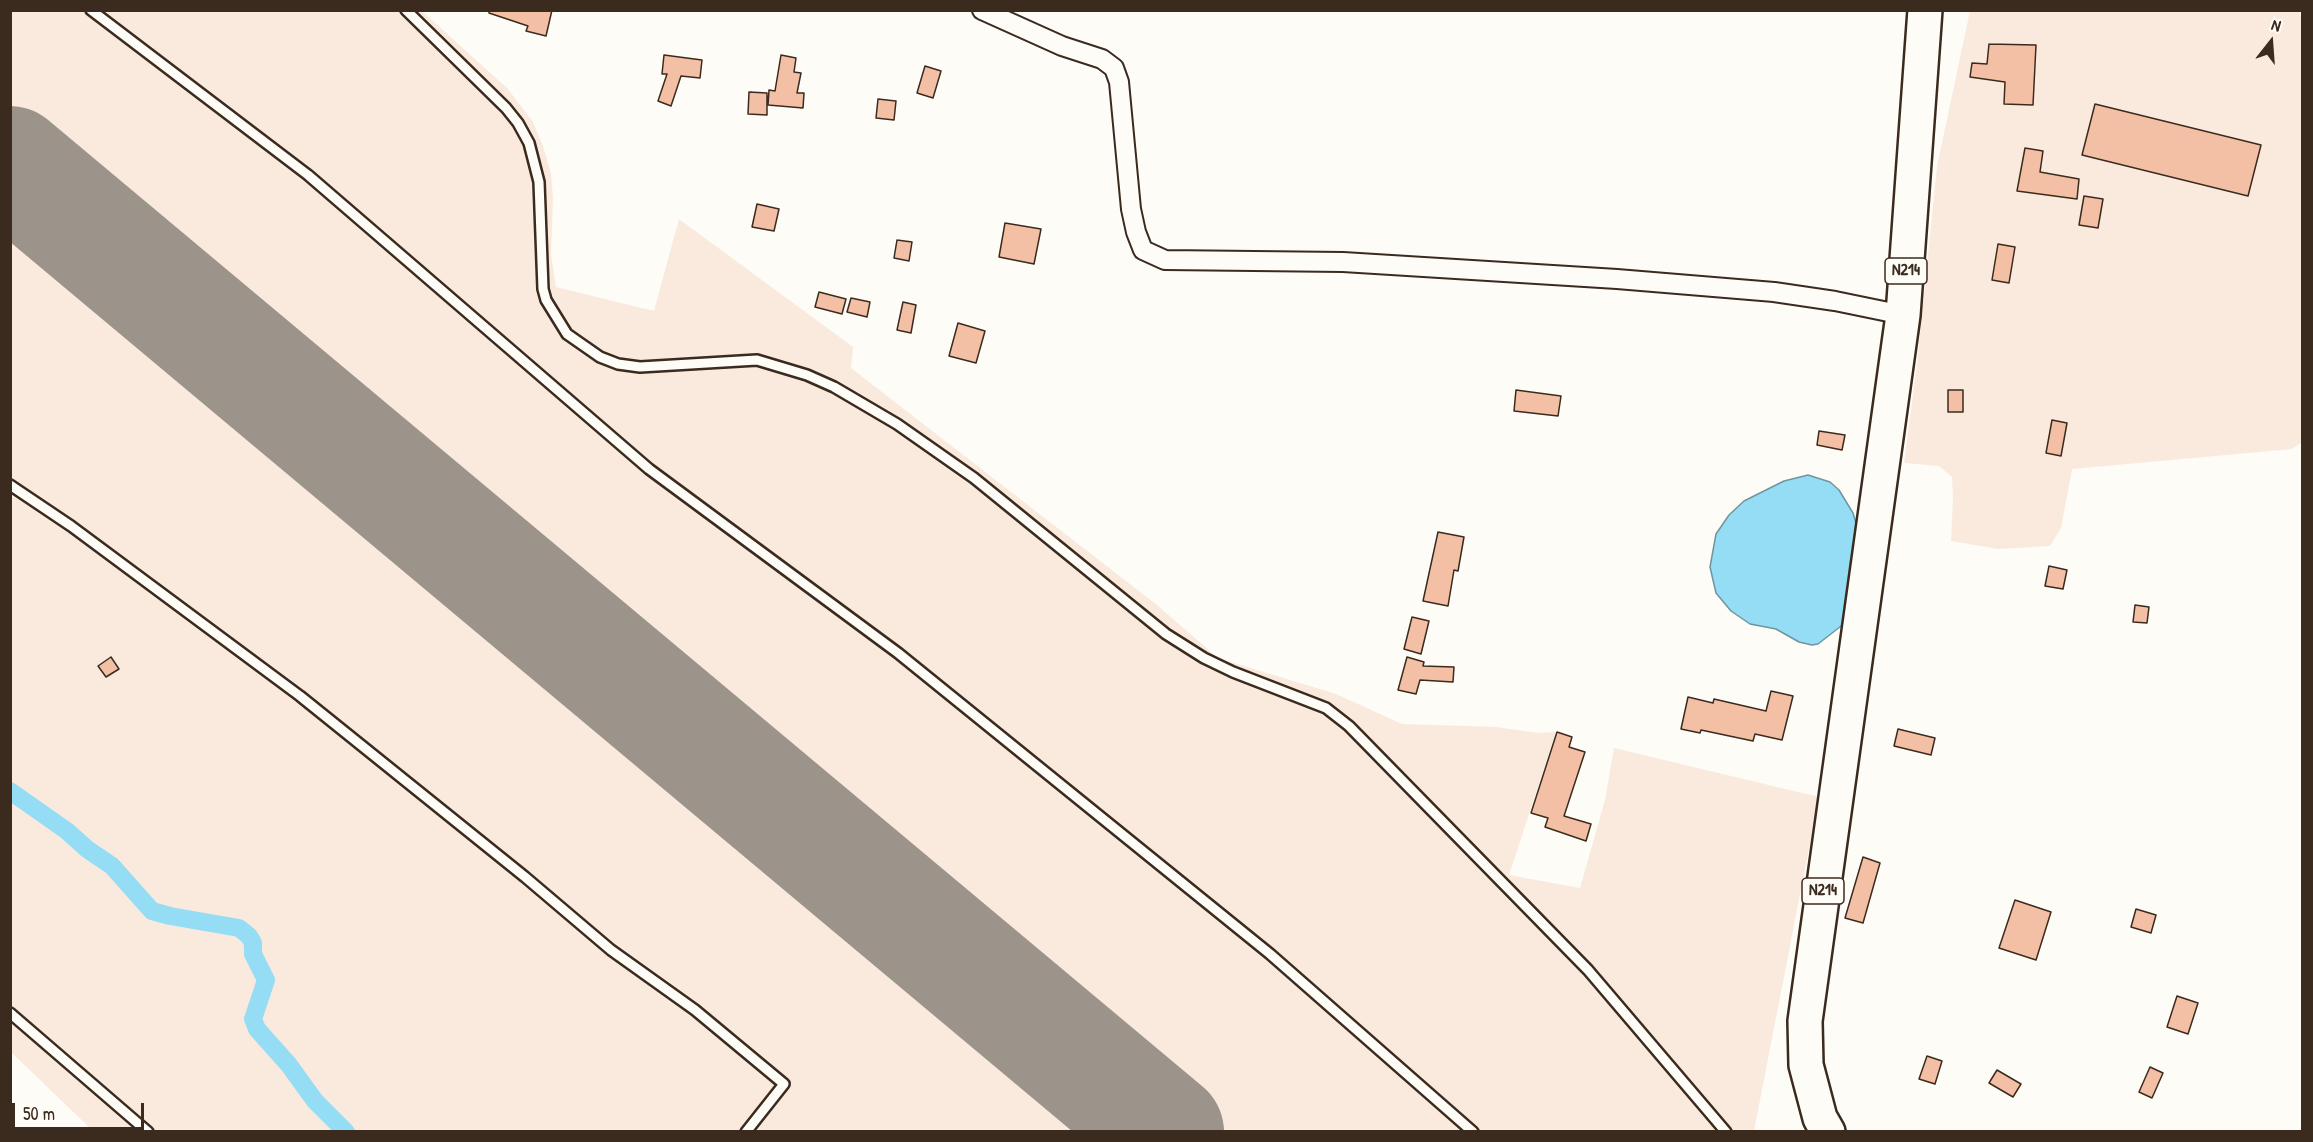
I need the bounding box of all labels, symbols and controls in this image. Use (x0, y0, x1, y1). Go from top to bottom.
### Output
north arrow (2241, 12, 2301, 72)
text: N (2269, 13, 2284, 37)
road number: N214 (1885, 258, 1927, 284)
road number: N214 (1802, 878, 1844, 904)
scale bar (15, 1091, 147, 1129)
text: 50 m (23, 1101, 55, 1126)

